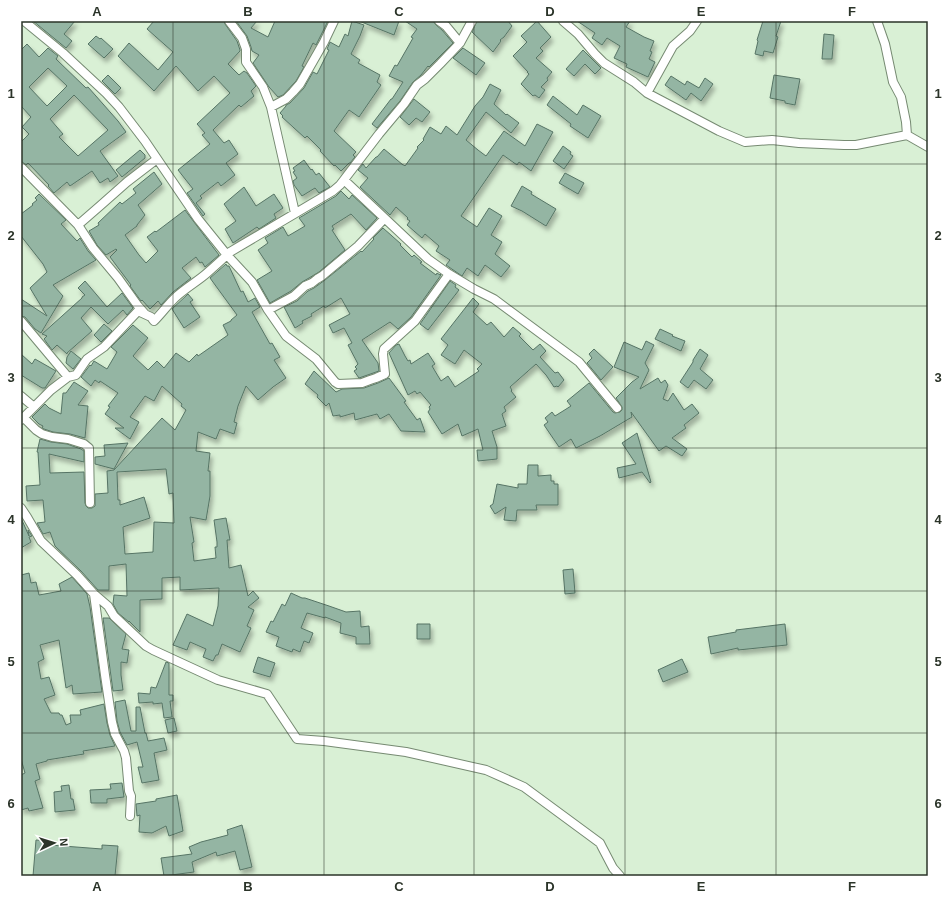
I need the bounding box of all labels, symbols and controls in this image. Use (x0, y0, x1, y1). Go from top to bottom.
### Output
text: A (92, 4, 102, 19)
text: B (243, 4, 253, 19)
text: C (394, 4, 404, 19)
text: D (545, 4, 555, 19)
text: E (697, 4, 706, 19)
text: F (848, 4, 856, 19)
text: 1 (7, 86, 15, 101)
text: 1 (934, 86, 942, 101)
text: 2 (7, 228, 15, 243)
text: 2 (934, 228, 942, 243)
text: 3 (7, 370, 15, 385)
text: 3 (934, 370, 942, 385)
text: 4 (7, 512, 15, 527)
text: 4 (934, 512, 942, 527)
text: 5 (7, 654, 15, 669)
text: 5 (934, 654, 942, 669)
text: 6 (7, 796, 15, 811)
text: 6 (934, 796, 942, 811)
north arrow (34, 823, 74, 863)
text: N (58, 838, 70, 847)
text: A (92, 879, 102, 894)
text: B (243, 879, 253, 894)
text: C (394, 879, 404, 894)
text: D (545, 879, 555, 894)
text: E (697, 879, 706, 894)
text: F (848, 879, 856, 894)

